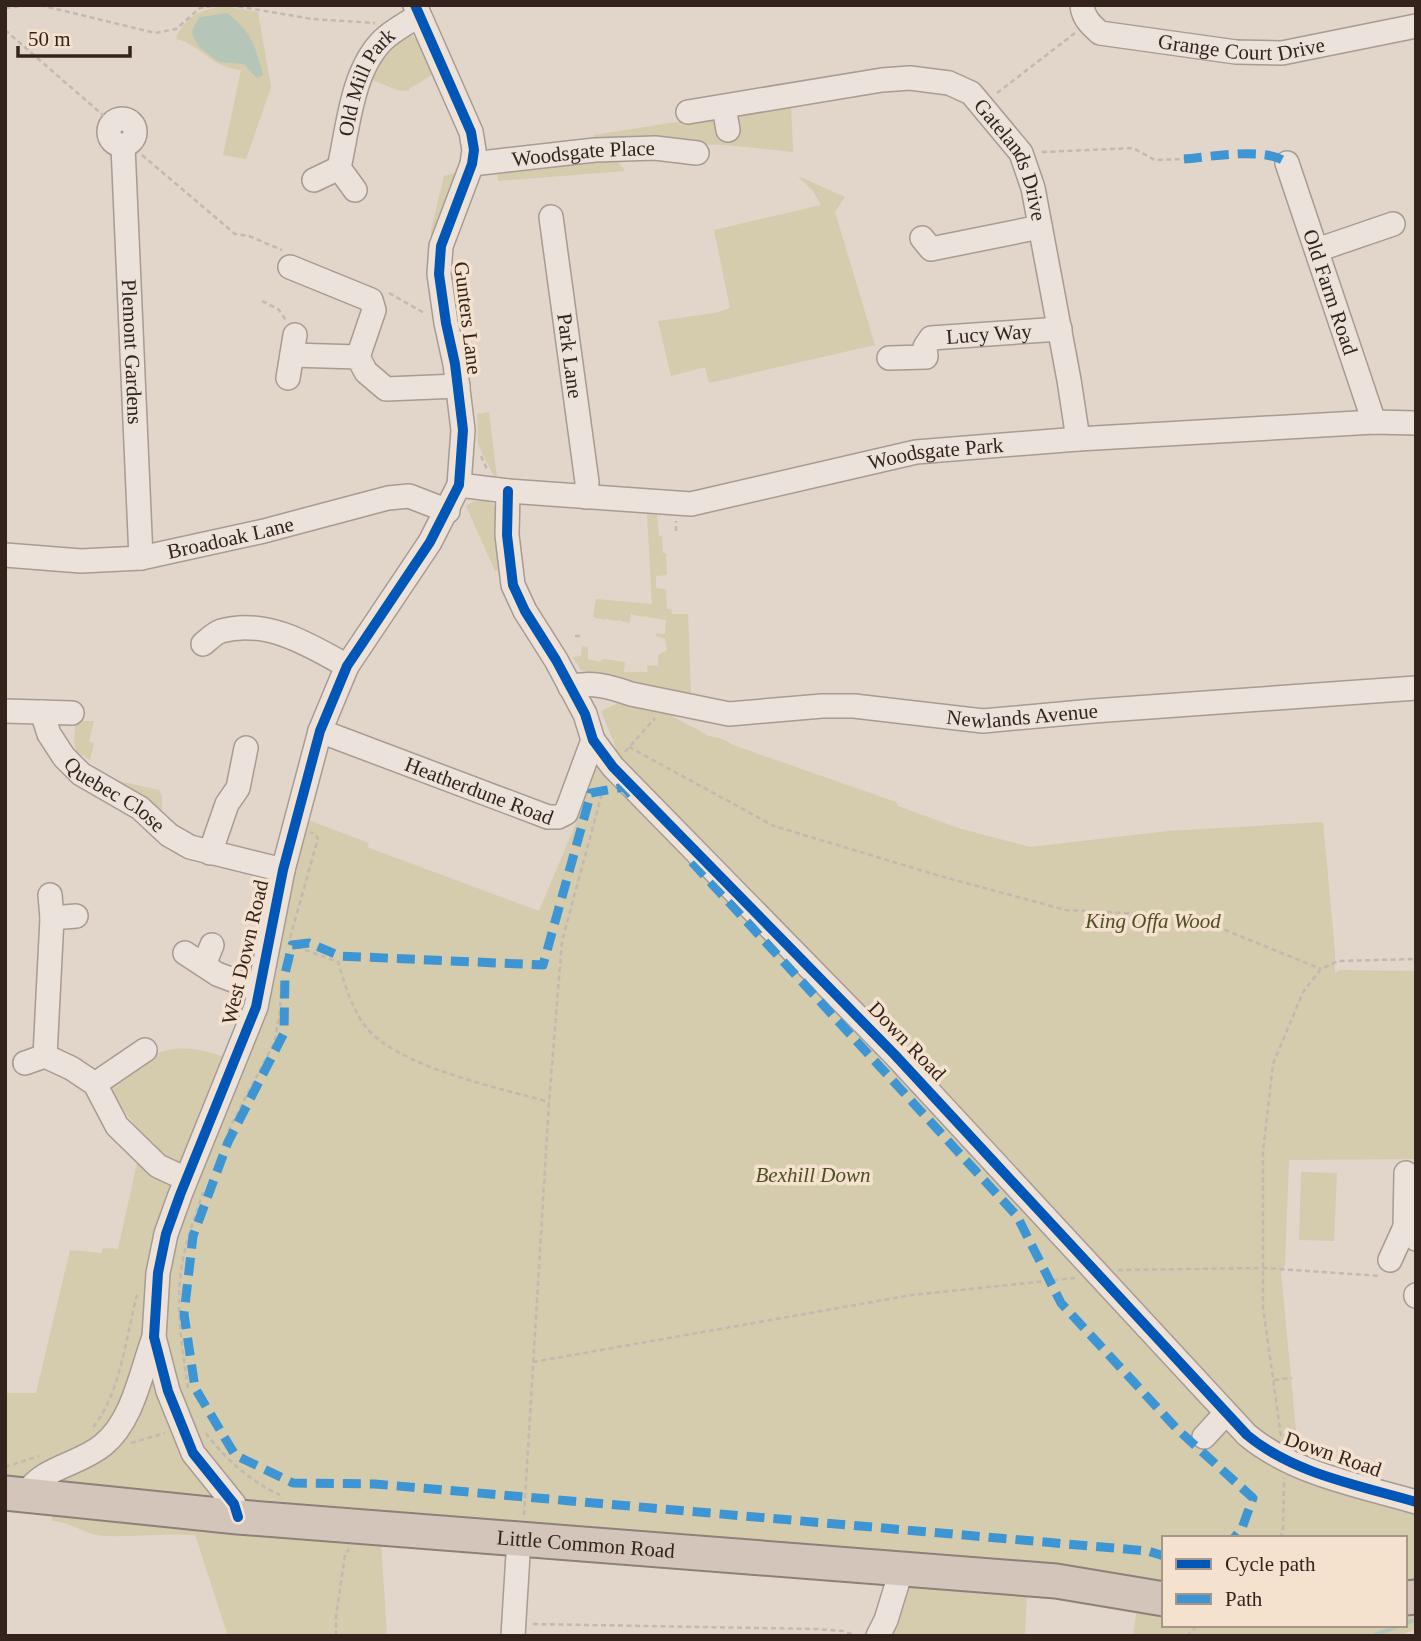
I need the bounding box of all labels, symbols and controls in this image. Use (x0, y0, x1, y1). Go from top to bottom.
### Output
scale bar (18, 14, 130, 58)
street label: Old Mill Park (333, 23, 400, 138)
text: 50 m (28, 27, 71, 51)
street label: Grange Court Drive (1157, 29, 1327, 66)
street label: Gatelands Drive (969, 94, 1051, 223)
street label: Woodsgate Place (511, 136, 655, 171)
street label: Old Farm Road (1298, 226, 1363, 358)
street label: Gunters Lane (449, 260, 487, 376)
street label: Plemont Gardens (117, 279, 147, 425)
street label: Park Lane (552, 312, 588, 400)
street label: Lucy Way (945, 319, 1033, 349)
street label: Woodsgate Park (866, 433, 1005, 475)
street label: Broadoak Lane (165, 512, 296, 564)
street label: Newlands Avenue (945, 699, 1099, 733)
street label: Quebec Close (59, 752, 170, 837)
street label: Heatherdune Road (401, 752, 557, 830)
street label: West Down Road (217, 877, 273, 1027)
park label: King Offa Wood (1084, 909, 1221, 933)
street label: Down Road (863, 996, 951, 1086)
park label: Bexhill Down (756, 1163, 870, 1187)
street label: Down Road (1281, 1426, 1385, 1482)
street label: Little Common Road (496, 1525, 676, 1563)
legend (1162, 1536, 1407, 1627)
text: Cycle path (1225, 1552, 1316, 1576)
text: Path (1225, 1587, 1263, 1611)

